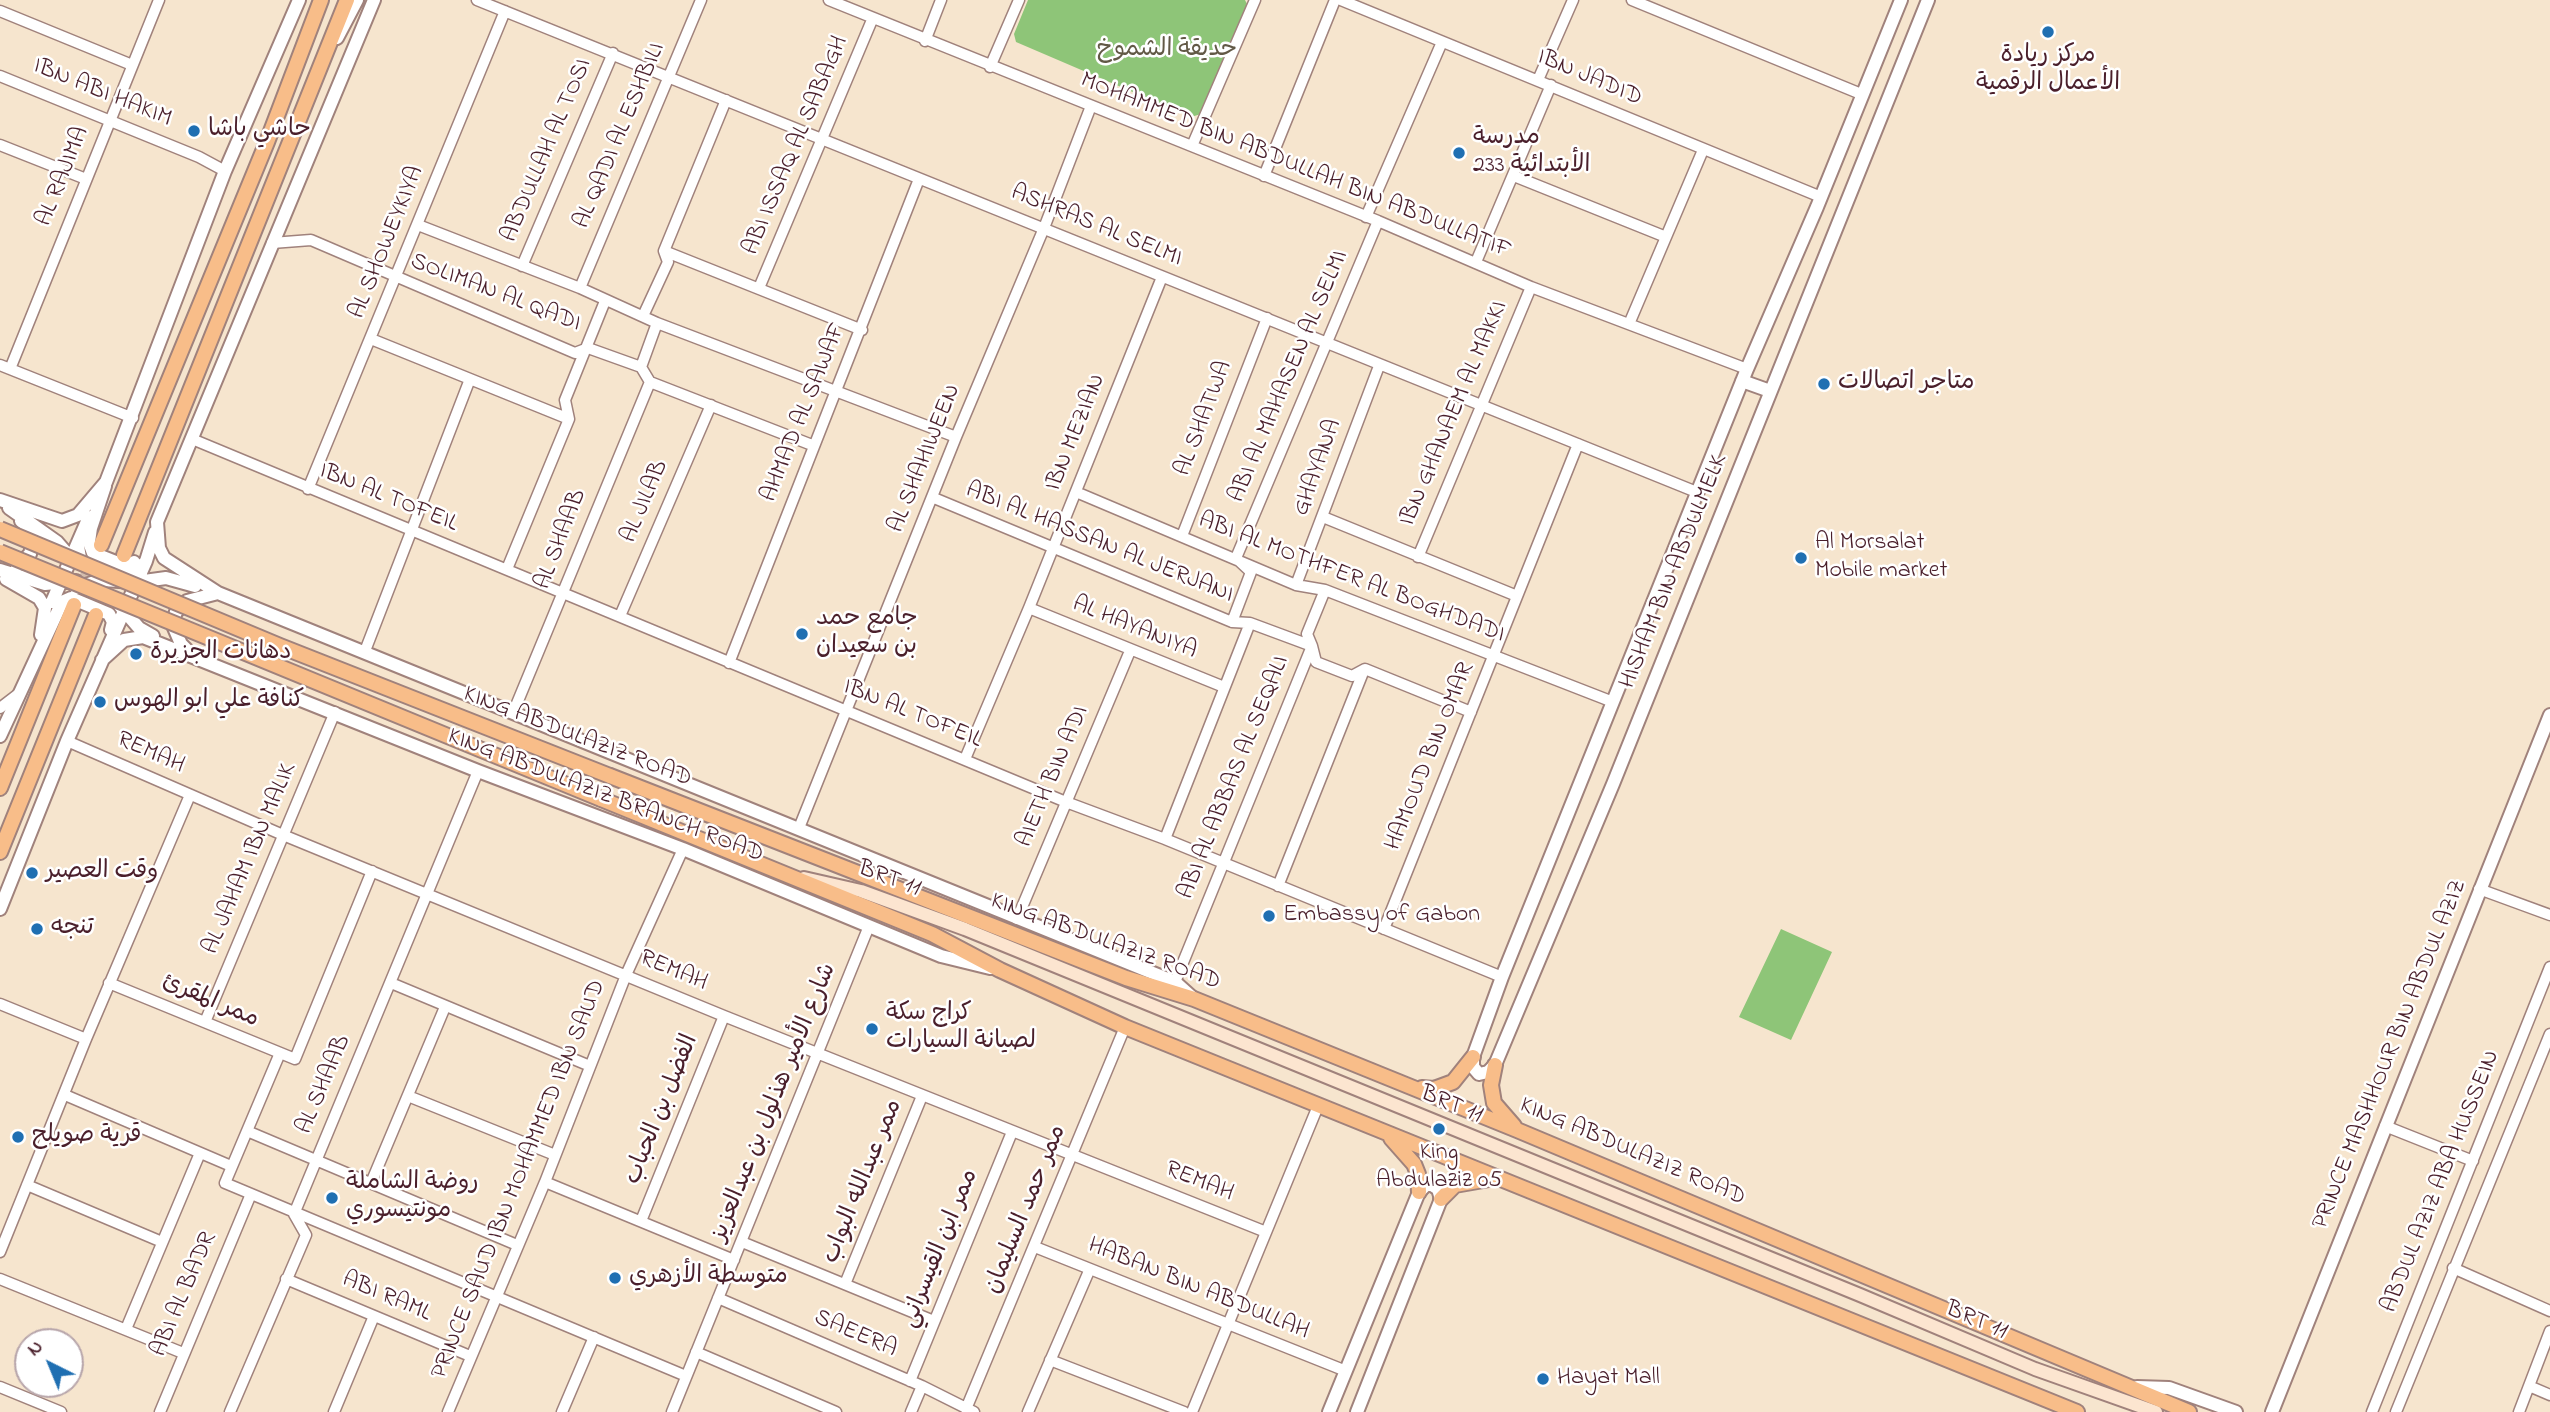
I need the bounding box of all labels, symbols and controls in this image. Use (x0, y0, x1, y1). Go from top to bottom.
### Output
marker: مركز ريادة الأعمال الرقمية (2040, 24, 2056, 40)
street label: ABI ISSAQ AL SABAGH (738, 32, 856, 260)
park label: حديقة الشموخ (1097, 37, 1237, 65)
street label: AL QADI AL ESHBILI (569, 39, 673, 233)
place label: مركز ريادة الأعمال الرقمية (1976, 43, 2120, 99)
street label: IBN JADID (1532, 44, 1646, 114)
street label: IBN ABI HAKIM (28, 53, 176, 135)
street label: ABDULLAH AL TOSI (496, 55, 600, 247)
street label: MOHAMMED BIN ABDULLAH BIN ABDULLATIF (1076, 67, 1514, 267)
place label: حاشي باشا (208, 117, 311, 145)
street label: AL RAJIMA (31, 123, 97, 231)
marker: حاشي باشا (186, 123, 202, 139)
place label: مدرسة الأبتدائية 233 (1473, 125, 1590, 181)
marker: مدرسة الأبتدائية 233 (1451, 145, 1467, 161)
street label: AL SHOWEYKIYA (344, 162, 432, 324)
street label: ASHRAS AL SELMI (1006, 180, 1186, 274)
street label: ABI AL MAHASEN AL SELMI (1224, 247, 1356, 507)
street label: SOLIMAN AL QADI (406, 248, 584, 340)
street label: IBN GHANAEM AL MAKKI (1395, 297, 1515, 531)
street label: AHMAD AL SAWAF (756, 319, 854, 507)
street label: AL SHATWA (1170, 357, 1240, 481)
street label: IBN MEZIAN (1041, 370, 1113, 496)
place label: متاجر اتصالات (1838, 370, 1975, 398)
marker: متاجر اتصالات (1816, 376, 1832, 392)
street label: AL SHAHIWEEN (883, 381, 969, 537)
street label: GHAYANA (1288, 416, 1350, 520)
street label: HISHAM BIN ABDULMELK (1615, 450, 1735, 694)
street label: AL JILAB (616, 456, 676, 548)
street label: IBN AL TOFEIL (314, 458, 462, 540)
street label: ABI AL HASSAN AL JERJANI (961, 477, 1237, 611)
street label: AL SHAAB (530, 486, 594, 594)
street label: ABI AL MOTHFER AL BOGHDADI (1194, 507, 1508, 651)
place label: Al Morsalat Mobile market (1815, 530, 1947, 586)
marker: Al Morsalat Mobile market (1793, 550, 1809, 566)
street label: AL HAYANIYA (1067, 591, 1201, 667)
place label: جامع حمد بن سعيدان (816, 606, 918, 662)
marker: جامع حمد بن سعيدان (794, 626, 810, 642)
place label: دهانات الجزيرة (150, 640, 292, 668)
marker: دهانات الجزيرة (128, 646, 144, 662)
street label: ABI AL ABBAS AL SEQALI (1173, 652, 1297, 904)
street label: HAMOUD BIN OMAR (1380, 659, 1482, 855)
street label: IBN AL TOFEIL (838, 674, 986, 756)
street label: KING ABDULAZIZ ROAD (459, 681, 695, 795)
place label: كنافة علي ابو الهوس (114, 688, 304, 716)
marker: كنافة علي ابو الهوس (92, 694, 108, 710)
street label: AIETH BIN ADI (1011, 702, 1097, 852)
street label: KING ABDULAZIZ BRANCH ROAD (443, 723, 767, 871)
street label: REMAH (112, 726, 188, 782)
street label: AL JAHAM IBN MALIK (198, 759, 304, 959)
street label: BRT 11 (854, 855, 924, 905)
place label: وقت العصير (46, 859, 158, 887)
marker: وقت العصير (24, 865, 40, 881)
street label: PRINCE MASHHOUR BIN ABDUL AZIZ (2308, 876, 2474, 1234)
street label: KING ABDULAZIZ ROAD (986, 888, 1224, 998)
place label: Embassy of Gabon (1283, 902, 1480, 930)
marker: Embassy of Gabon (1261, 908, 1277, 924)
place label: تنجه (51, 915, 94, 943)
marker: تنجه (29, 921, 45, 937)
street label: REMAH (635, 945, 711, 999)
street label: شارع الأمير هذلول بن عبدالعزيز (706, 960, 844, 1246)
street label: ممر المقرئ (157, 969, 263, 1035)
street label: PRINCE SAUD IBN MOHAMMED IBN SAUD (427, 976, 613, 1384)
place label: كراج سكة لصيانة السيارات (886, 1001, 1036, 1057)
marker: كراج سكة لصيانة السيارات (864, 1021, 880, 1037)
street label: AL SHAAB (291, 1031, 359, 1139)
street label: الفضل بن الحباب (620, 1031, 706, 1189)
street label: ABDUL AZIZ ABA HUSSEIN (2376, 1047, 2508, 1317)
street label: BRT 11 (1416, 1081, 1486, 1131)
street label: KING ABDULAZIZ ROAD (1515, 1092, 1749, 1214)
street label: ممر عبدالله البواب (818, 1096, 910, 1268)
marker: King Abdulaziz 05 (1431, 1121, 1447, 1137)
street label: ممر حمد السليمان (980, 1122, 1074, 1298)
place label: قرية صويلح (32, 1123, 141, 1151)
marker: قرية صويلح (10, 1129, 26, 1145)
place label: King Abdulaziz 05 (1376, 1140, 1502, 1196)
street label: REMAH (1161, 1156, 1237, 1210)
street label: ممر ابن القيسراني (896, 1166, 986, 1332)
place label: روضة الشاملة مونتيسوري (346, 1170, 479, 1226)
marker: روضة الشاملة مونتيسوري (324, 1190, 340, 1206)
street label: ABI AL BADR (146, 1228, 224, 1362)
street label: HABAN BIN ABDULLAH (1083, 1232, 1313, 1348)
place label: متوسطة الأزهري (629, 1264, 788, 1292)
street label: ABI RAML (337, 1266, 435, 1330)
marker: متوسطة الأزهري (607, 1270, 623, 1286)
street label: BRT 11 (1941, 1296, 2011, 1348)
street label: SAEERA (809, 1305, 901, 1365)
north arrow (14, 1328, 84, 1398)
text: N (22, 1334, 50, 1363)
place label: Hayat Mall (1557, 1365, 1660, 1393)
marker: Hayat Mall (1535, 1371, 1551, 1387)

